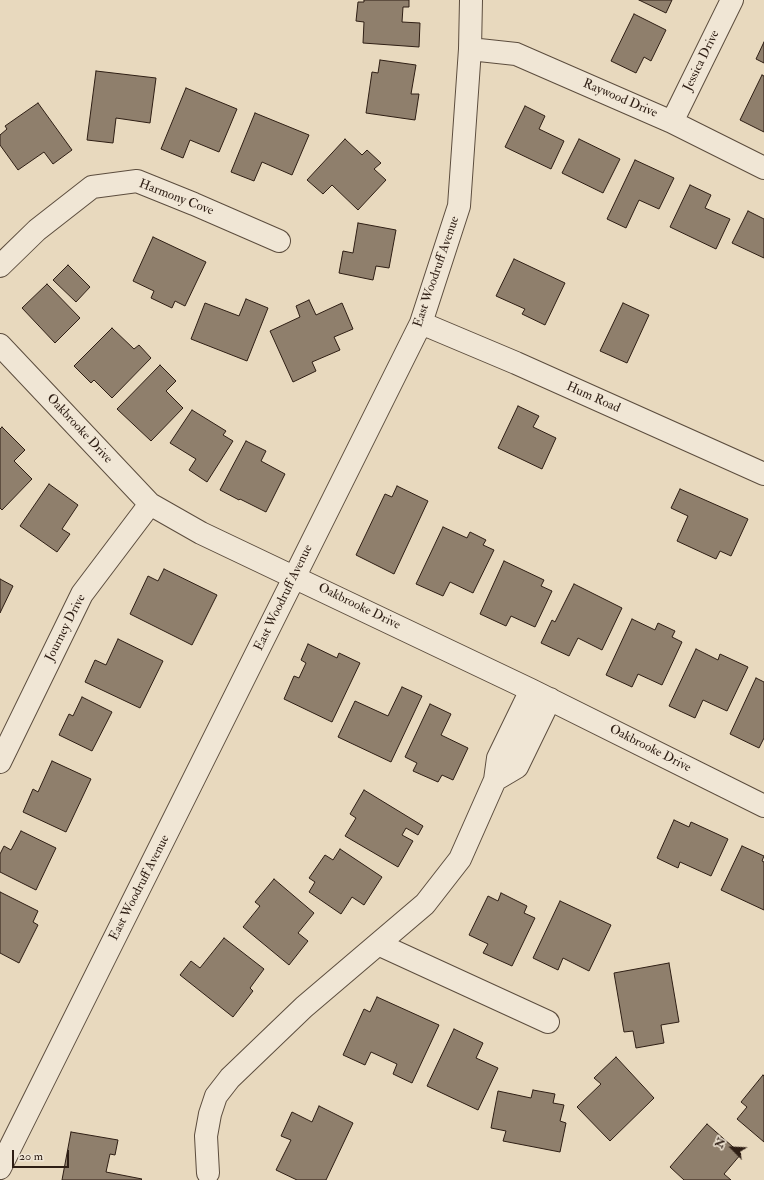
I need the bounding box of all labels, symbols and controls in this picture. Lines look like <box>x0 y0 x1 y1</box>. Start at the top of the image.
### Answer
street label: Jessica Drive <box>681 28 723 94</box>
street label: Raywood Drive <box>580 76 660 122</box>
street label: Harmony Cove <box>136 177 216 219</box>
street label: East Woodruff Avenue <box>411 214 463 330</box>
street label: Hum Road <box>564 379 622 417</box>
street label: Oakbrooke Drive <box>43 391 115 467</box>
street label: East Woodruff Avenue <box>251 542 317 654</box>
street label: Oakbrooke Drive <box>315 580 403 634</box>
street label: Journey Drive <box>42 592 90 664</box>
street label: Oakbrooke Drive <box>607 722 693 776</box>
street label: East Woodruff Avenue <box>107 833 173 943</box>
north arrow <box>712 1128 752 1168</box>
text: N <box>713 1136 729 1150</box>
scale bar <box>14 1142 71 1168</box>
text: 20 m <box>19 1149 43 1164</box>

